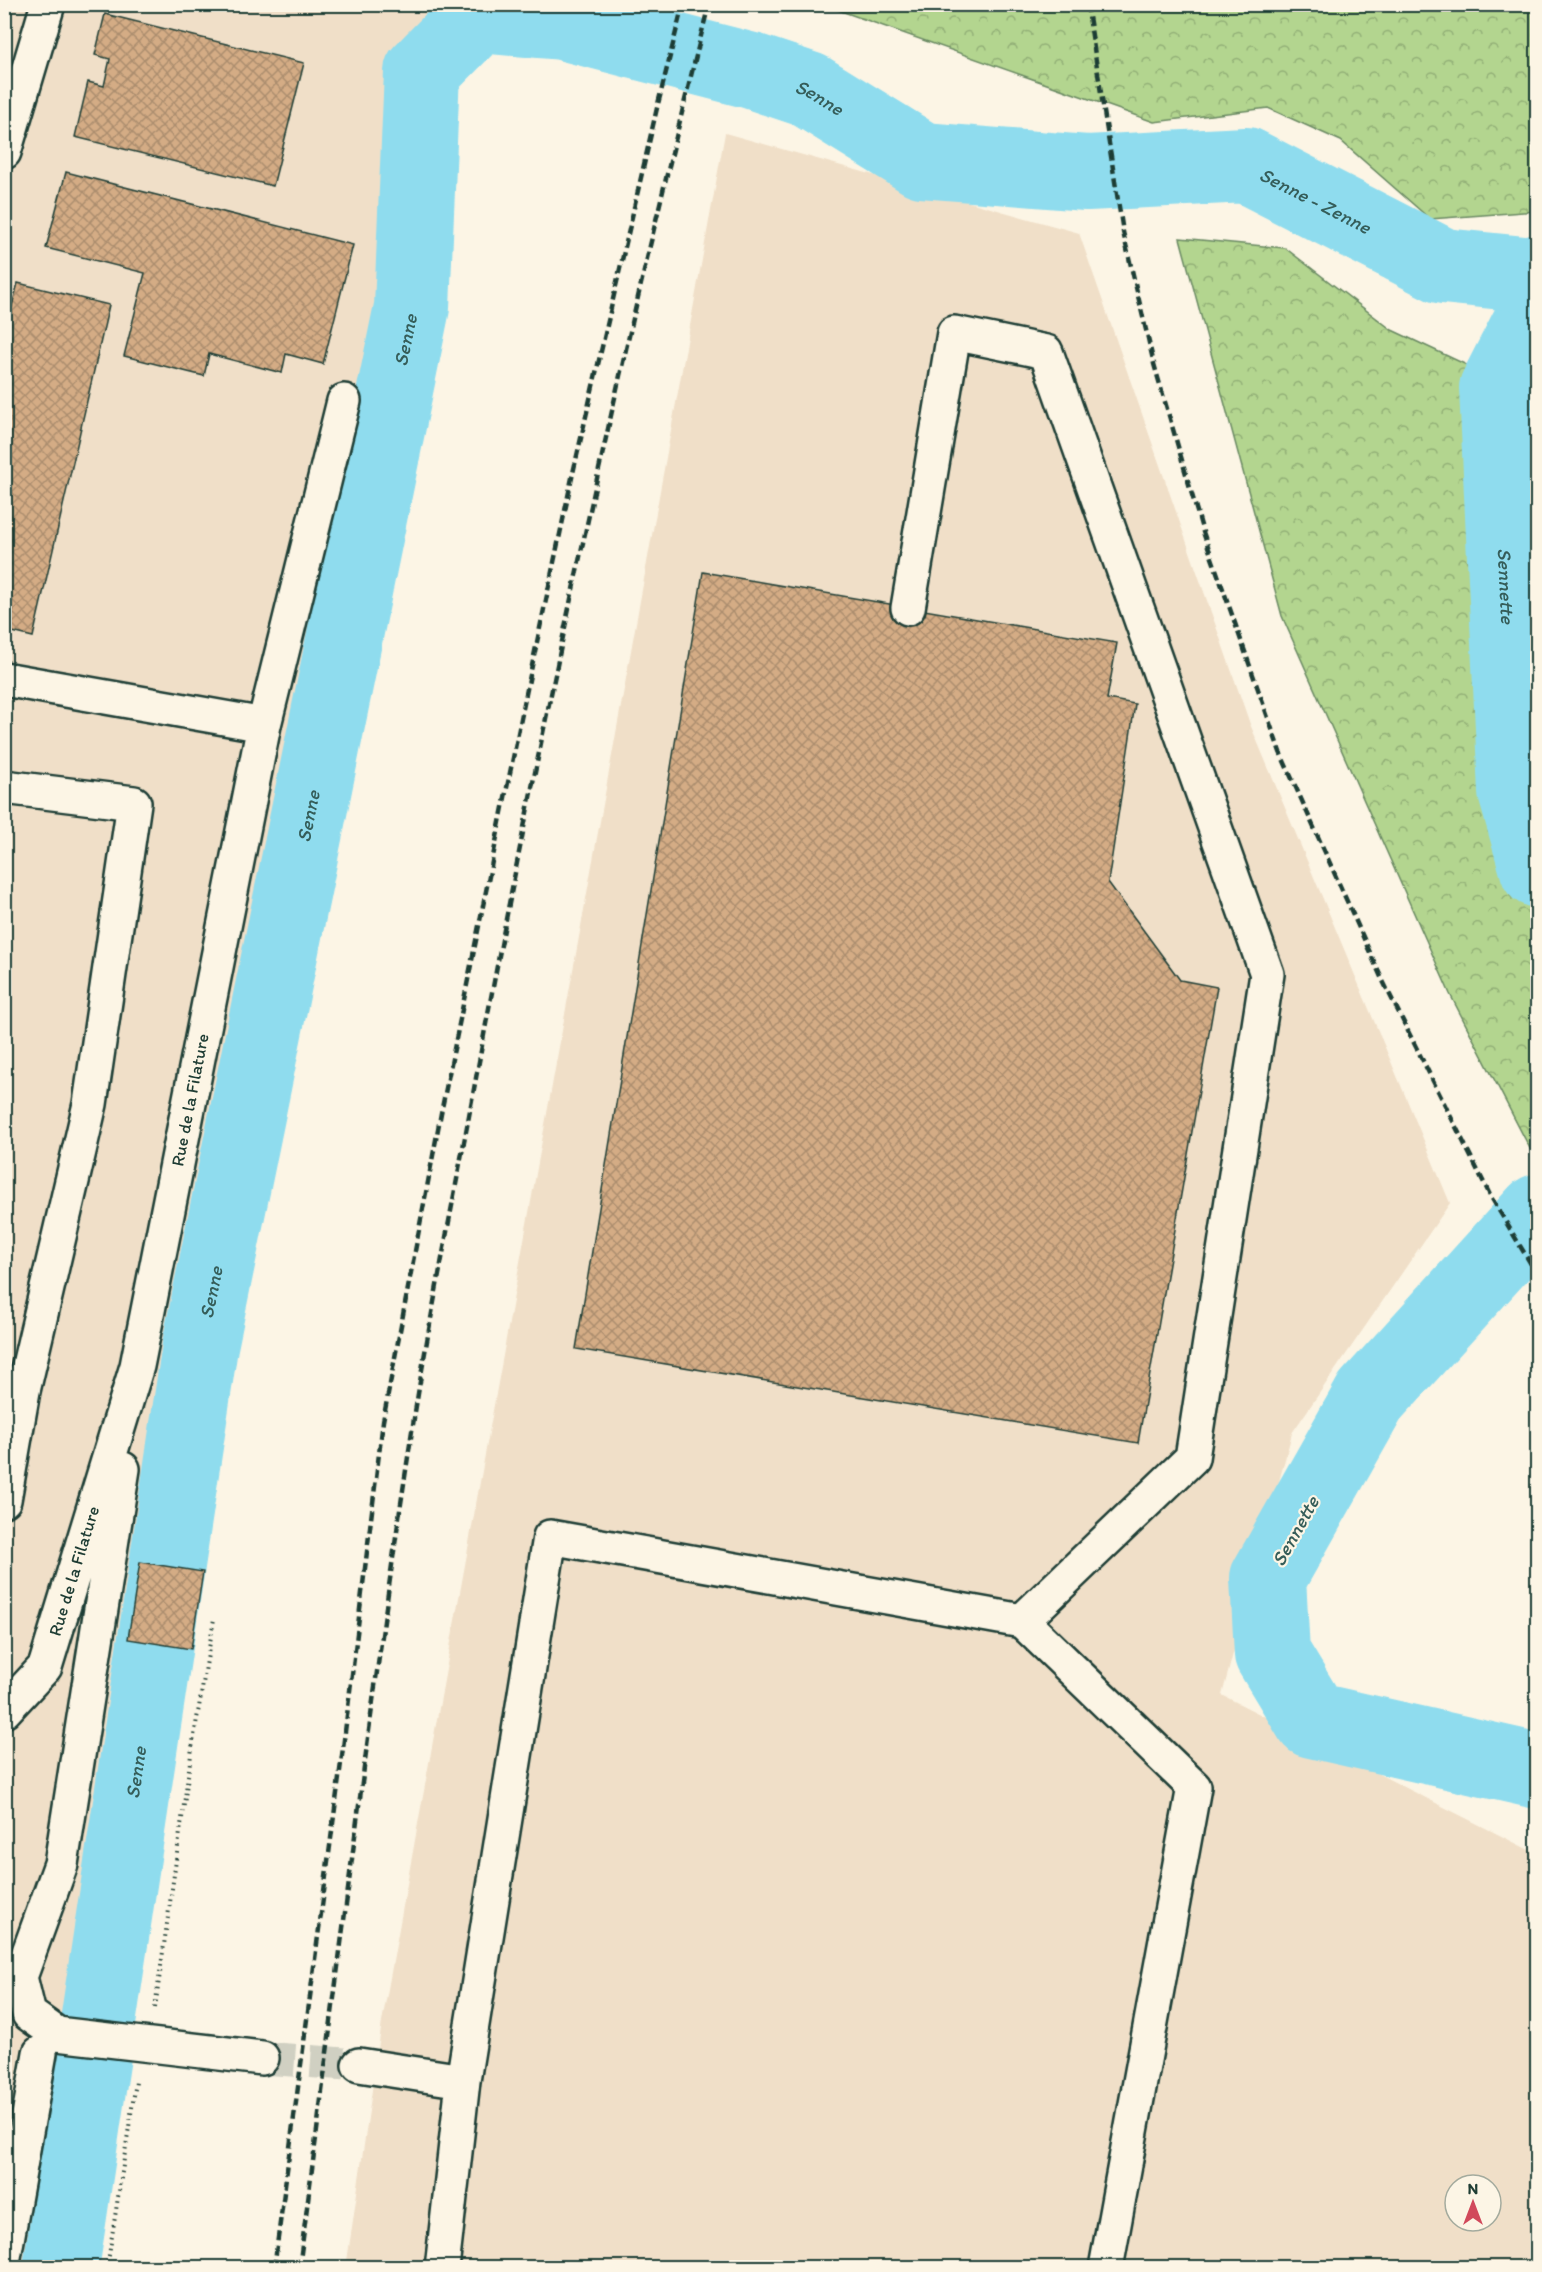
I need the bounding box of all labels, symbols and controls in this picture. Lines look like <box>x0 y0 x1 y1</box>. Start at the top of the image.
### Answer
water label: Senne <box>792 74 849 121</box>
water label: Senne - Zenne <box>1256 162 1376 240</box>
water label: Senne <box>388 311 423 368</box>
water label: Sennette <box>1493 547 1520 626</box>
water label: Senne <box>291 787 325 844</box>
street label: Rue de la Filature <box>166 1032 214 1168</box>
water label: Senne <box>194 1263 228 1321</box>
water label: Sennette <box>1266 1491 1325 1570</box>
street label: Rue de la Filature <box>44 1503 104 1639</box>
water label: Senne <box>120 1743 152 1800</box>
north arrow <box>1443 2173 1503 2233</box>
text: N <box>1468 2179 1478 2198</box>

